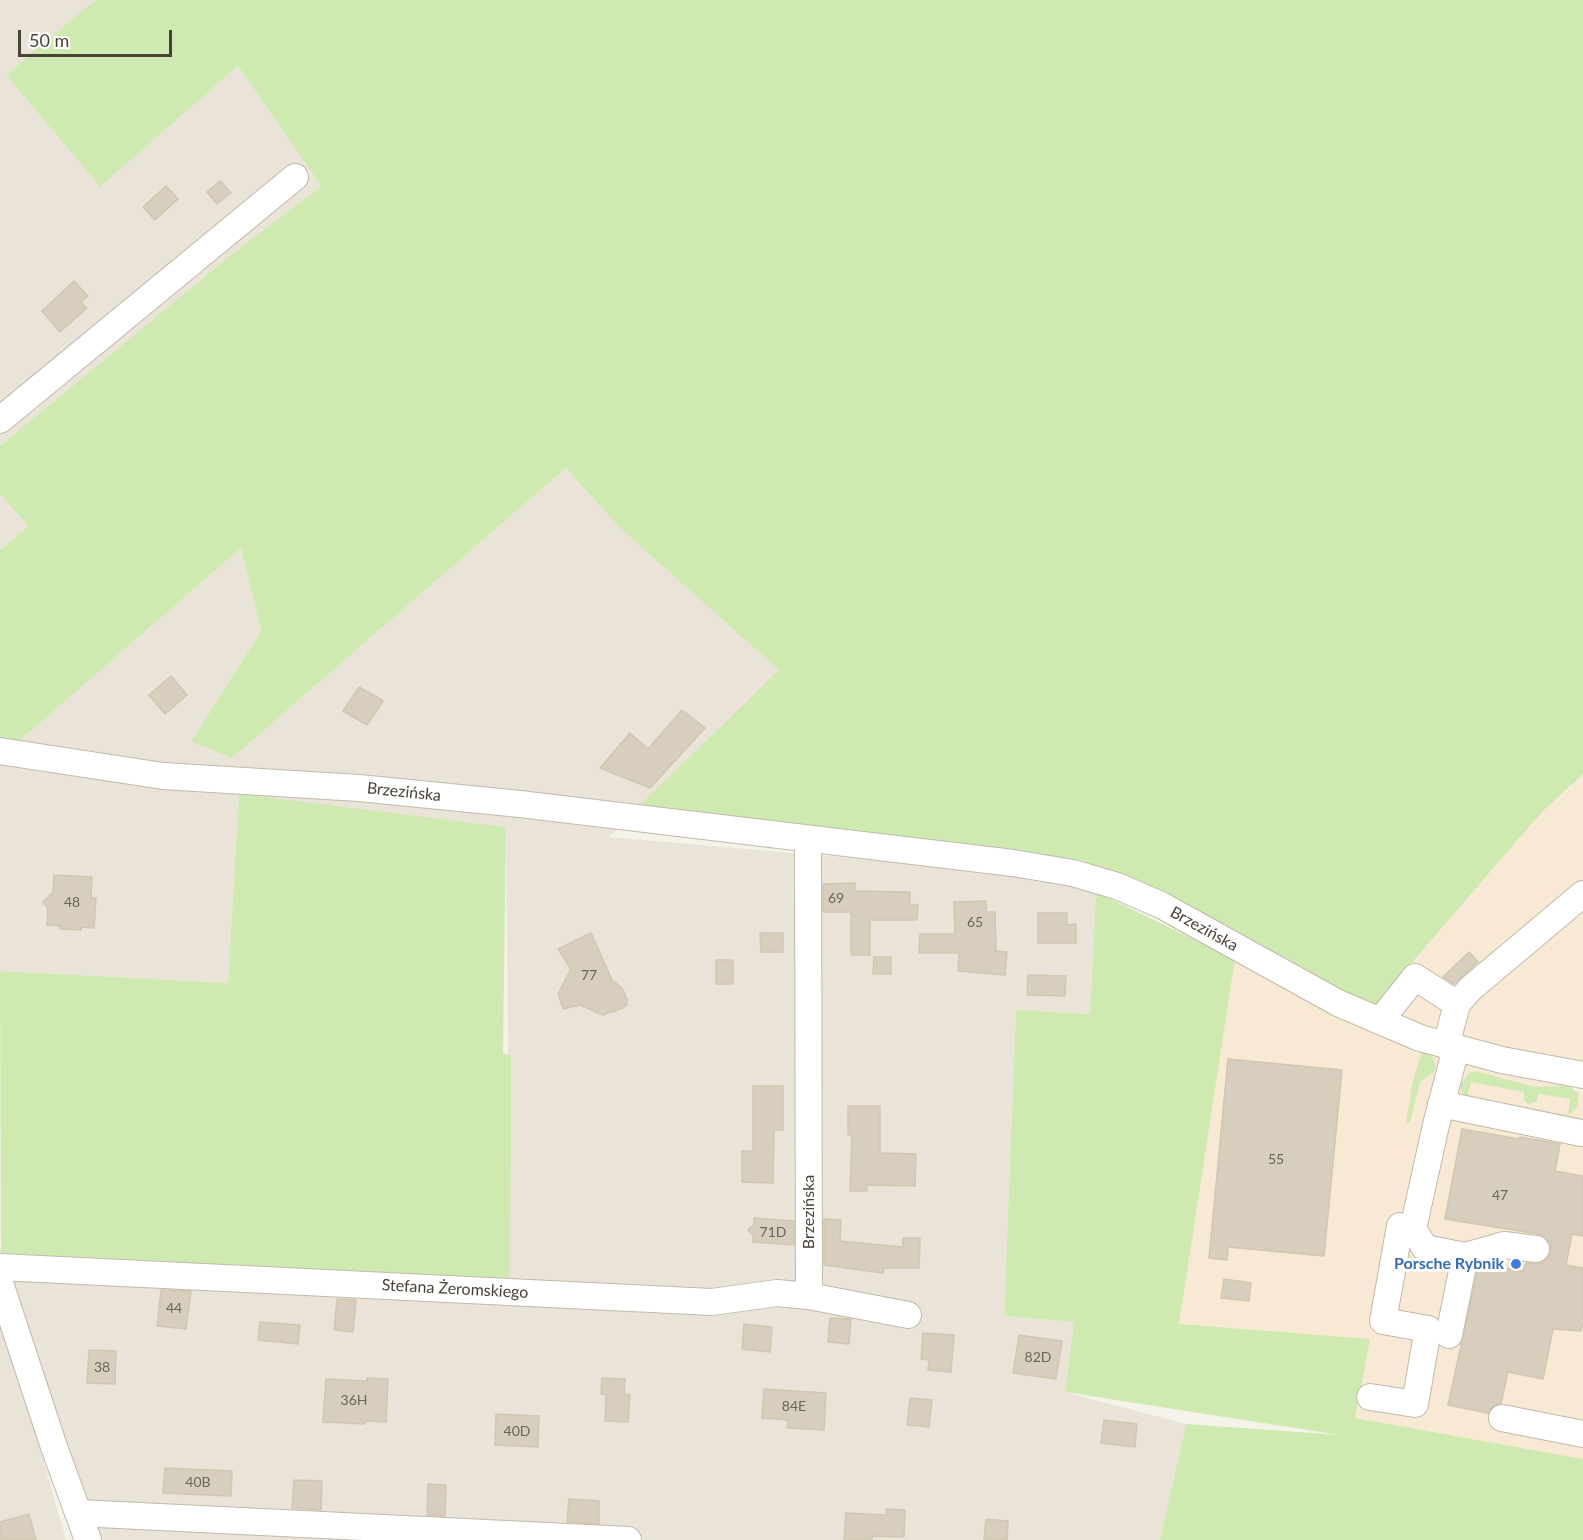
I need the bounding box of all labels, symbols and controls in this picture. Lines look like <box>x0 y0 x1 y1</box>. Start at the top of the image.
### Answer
scale bar <box>21 18 176 56</box>
text: 50 m <box>29 29 69 51</box>
street label: Brzezińska <box>366 779 442 805</box>
house number: 69 <box>828 890 844 906</box>
house number: 48 <box>64 894 80 910</box>
street label: Brzezińska <box>1167 903 1241 955</box>
house number: 65 <box>967 914 983 930</box>
house number: 77 <box>581 967 597 983</box>
house number: 55 <box>1268 1151 1284 1167</box>
street label: Brzezińska <box>799 1175 819 1249</box>
house number: 47 <box>1492 1187 1508 1203</box>
house number: 71D <box>760 1224 786 1240</box>
place label: Porsche Rybnik <box>1394 1254 1504 1274</box>
marker: Porsche Rybnik <box>1509 1257 1523 1271</box>
street label: Stefana Żeromskiego <box>381 1276 529 1302</box>
house number: 44 <box>166 1300 182 1316</box>
house number: 82D <box>1025 1349 1051 1365</box>
house number: 38 <box>94 1359 110 1375</box>
house number: 36H <box>341 1392 367 1408</box>
house number: 84E <box>782 1398 806 1414</box>
house number: 40D <box>504 1423 530 1439</box>
house number: 40B <box>185 1474 211 1490</box>

